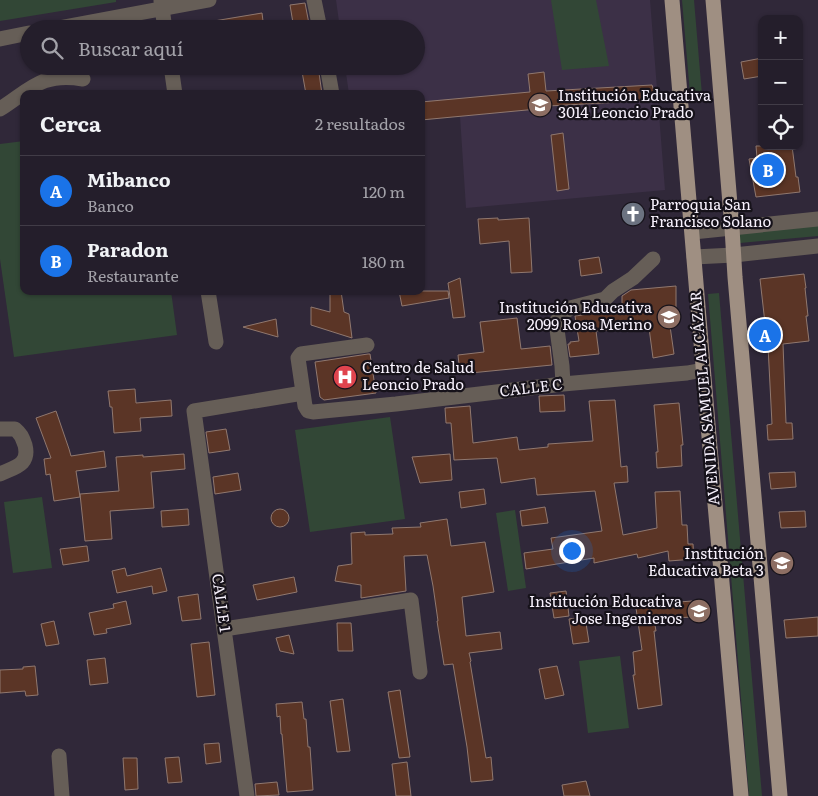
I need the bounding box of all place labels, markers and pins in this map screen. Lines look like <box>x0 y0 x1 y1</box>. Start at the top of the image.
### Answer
place label: Institución Educativa 3014 Leoncio Prado <box>558 83 712 123</box>
school or university icon: Institución Educativa 3014 Leoncio Prado <box>527 92 553 118</box>
pin: B <box>752 151 784 189</box>
place label: Parroquia San Francisco Solano <box>650 192 772 232</box>
church icon: Parroquia San Francisco Solano <box>620 201 646 227</box>
place label: Institución Educativa 2099 Rosa Merino <box>499 295 653 335</box>
school or university icon: Institución Educativa 2099 Rosa Merino <box>656 304 682 330</box>
pin: A <box>749 316 781 354</box>
place label: Centro de Salud Leoncio Prado <box>362 355 474 395</box>
hospital icon: Centro de Salud Leoncio Prado <box>332 364 358 390</box>
place label: Institución Educativa Beta 3 <box>648 541 764 581</box>
school or university icon: Institución Educativa Beta 3 <box>769 550 795 576</box>
place label: Institución Educativa Jose Ingenieros <box>529 589 683 629</box>
school or university icon: Institución Educativa Jose Ingenieros <box>686 598 712 624</box>

